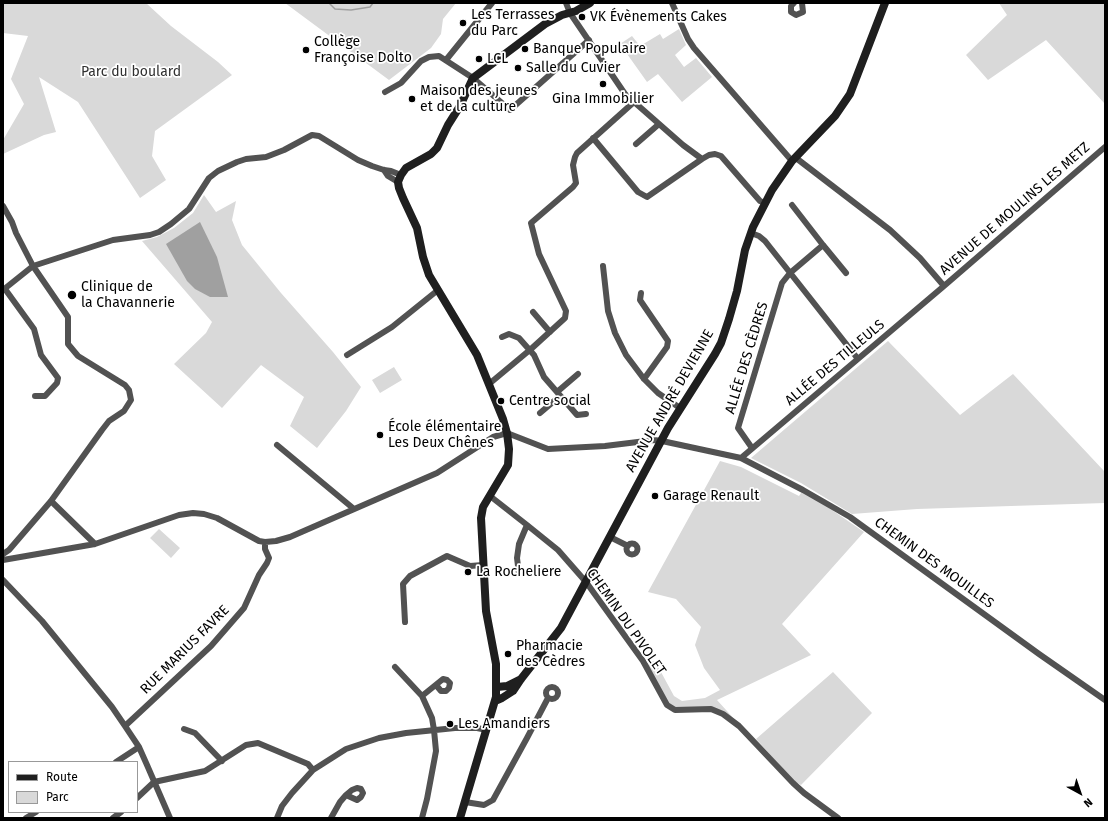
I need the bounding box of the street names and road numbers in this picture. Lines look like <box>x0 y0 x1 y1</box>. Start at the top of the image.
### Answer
street label: AVENUE DE MOULINS LES METZ <box>937 139 1093 279</box>
street label: ALLÉE DES CÈDRES <box>722 300 772 416</box>
street label: ALLÉE DES TILLEULS <box>782 316 888 410</box>
street label: AVENUE ANDRÉ DEVIENNE <box>622 327 718 475</box>
street label: CHEMIN DES MOUILLES <box>871 514 997 612</box>
street label: CHEMIN DU PIVOLET <box>583 565 669 679</box>
street label: RUE MARIUS FAVRE <box>137 602 233 698</box>

